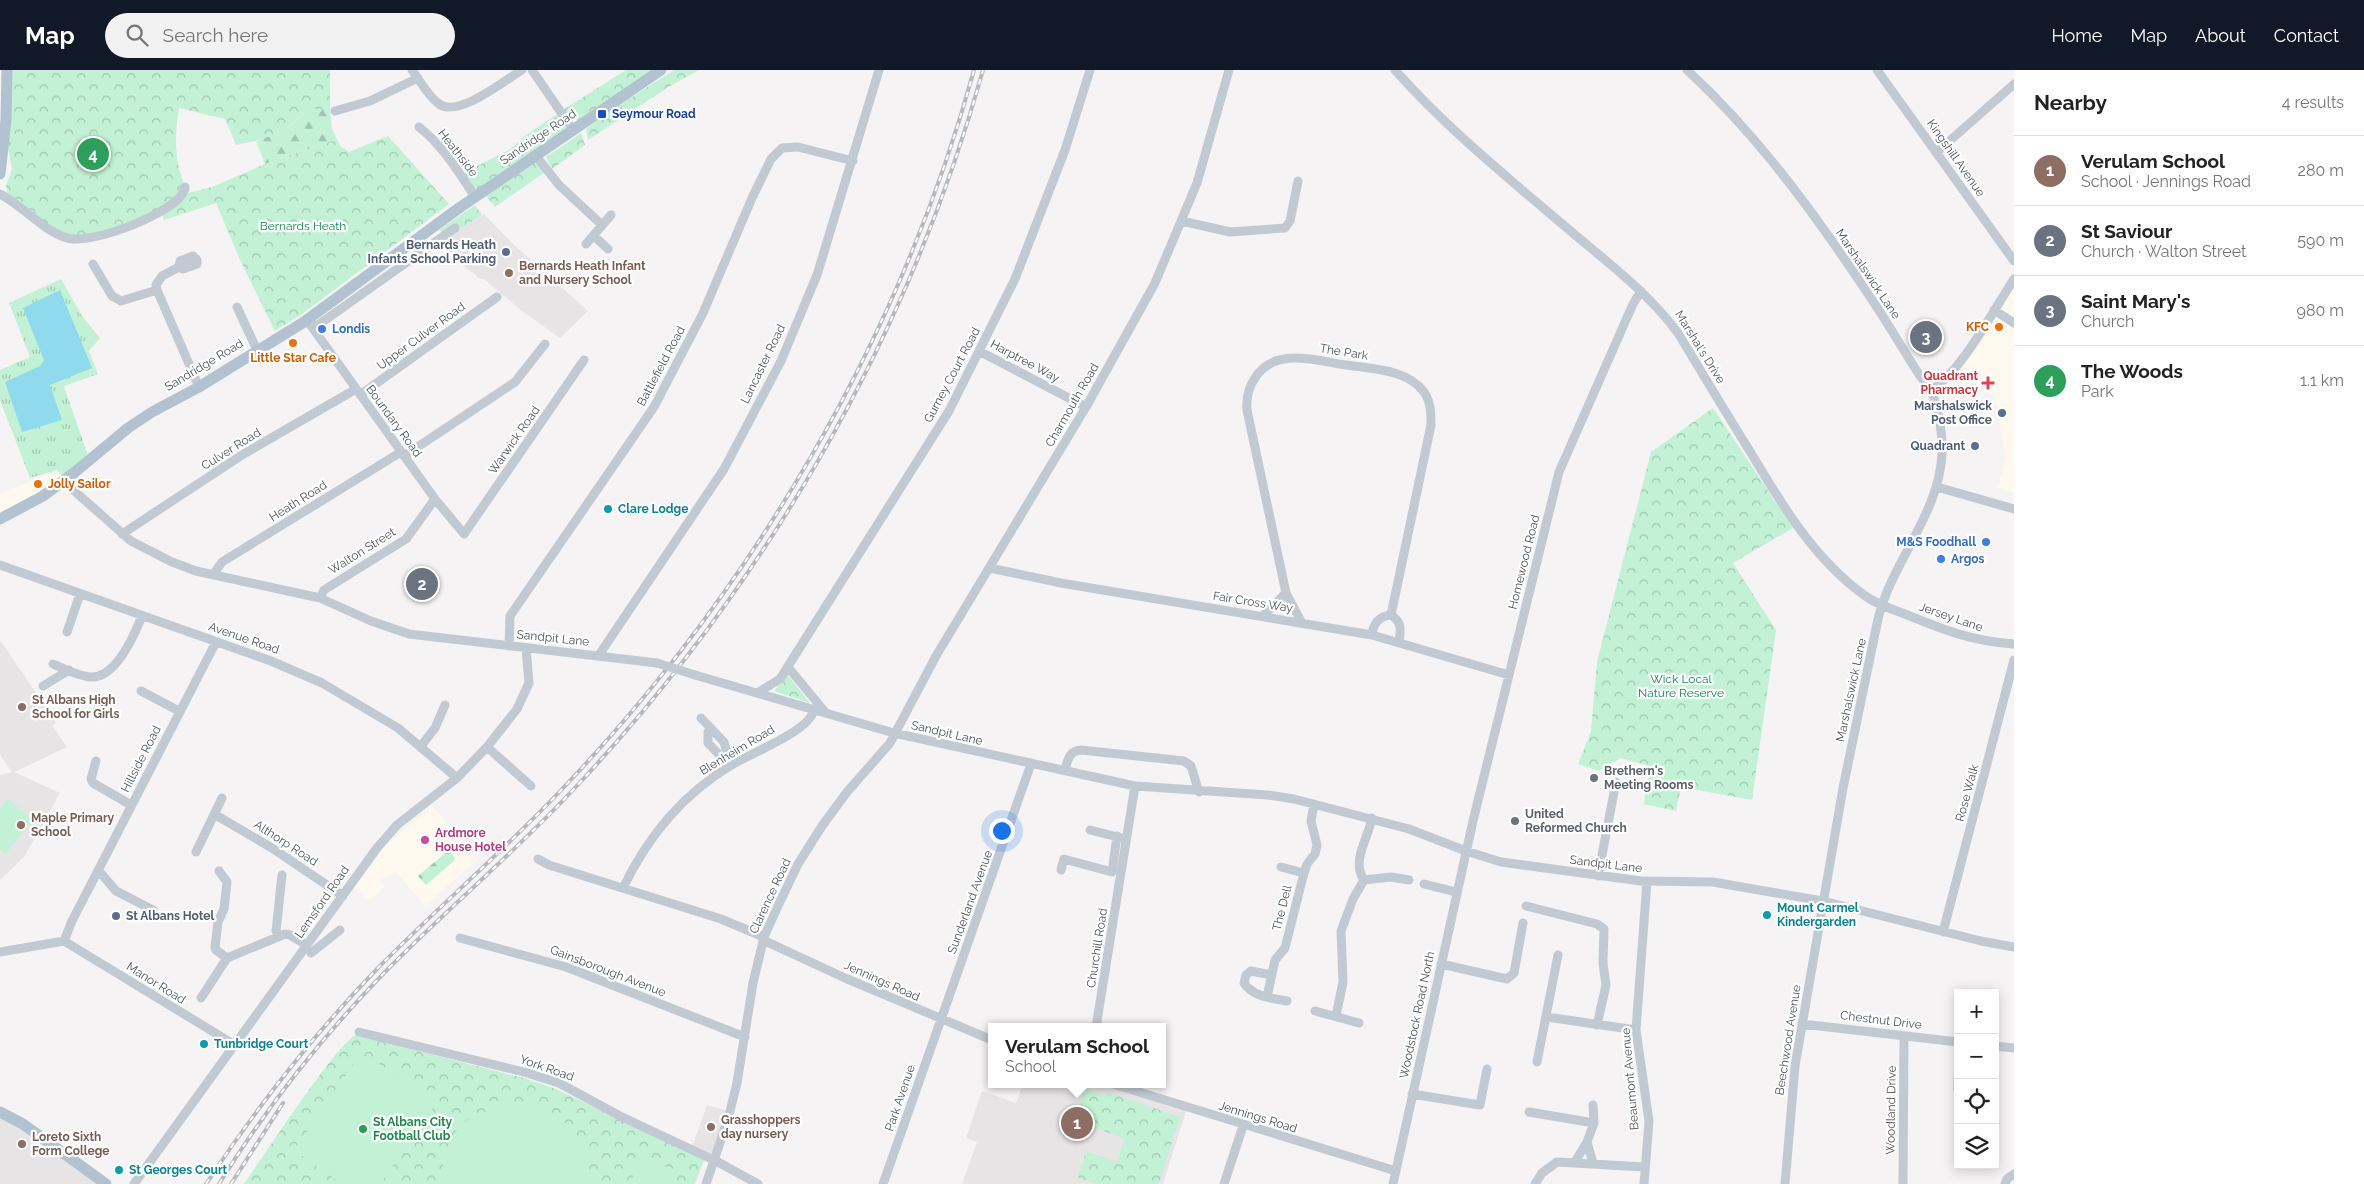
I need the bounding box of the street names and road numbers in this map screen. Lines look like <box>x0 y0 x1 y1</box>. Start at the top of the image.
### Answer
street label: Sandridge Road <box>497 106 579 168</box>
street label: Kingshill Avenue <box>1924 117 1988 199</box>
street label: Heathside <box>435 127 481 179</box>
street label: Marshalswick Lane <box>1833 226 1903 322</box>
street label: Upper Culver Road <box>374 299 468 373</box>
street label: Marshal's Drive <box>1672 308 1728 386</box>
street label: Lancaster Road <box>738 322 788 406</box>
street label: Battlefield Road <box>634 324 688 408</box>
street label: Gurney Court Road <box>921 325 983 425</box>
street label: Sandridge Road <box>162 336 246 394</box>
street label: Harptree Way <box>988 337 1062 385</box>
street label: The Park <box>1319 341 1370 363</box>
street label: Charmouth Road <box>1042 361 1102 449</box>
street label: Boundary Road <box>363 382 425 460</box>
street label: Warwick Road <box>485 403 543 477</box>
street label: Culver Road <box>199 425 263 473</box>
street label: Heath Road <box>267 478 329 524</box>
street label: Homewood Road <box>1505 513 1543 611</box>
street label: Walton Street <box>326 525 398 577</box>
street label: Fair Cross Way <box>1212 589 1294 615</box>
street label: Jersey Lane <box>1917 600 1985 634</box>
street label: Avenue Road <box>207 619 281 657</box>
street label: Sandpit Lane <box>516 627 590 649</box>
street label: Marshalswick Lane <box>1833 637 1869 743</box>
street label: Sandpit Lane <box>910 718 984 748</box>
street label: Blenheim Road <box>697 722 777 778</box>
street label: Hillside Road <box>118 723 164 795</box>
street label: Rose Walk <box>1953 762 1981 823</box>
street label: Althorp Road <box>252 817 320 869</box>
street label: Sunderland Avenue <box>945 848 995 956</box>
street label: Sandpit Lane <box>1569 853 1643 875</box>
street label: Clarence Road <box>746 856 794 936</box>
street label: Lemsford Road <box>292 863 352 941</box>
street label: The Dell <box>1270 883 1295 932</box>
street label: Churchill Road <box>1084 907 1110 989</box>
street label: Gainsborough Avenue <box>548 942 668 1000</box>
street label: Woodstock Road North <box>1397 950 1437 1080</box>
street label: Jennings Road <box>842 958 922 1004</box>
street label: Manor Road <box>124 959 188 1007</box>
street label: Beechwood Avenue <box>1772 984 1804 1096</box>
street label: Chestnut Drive <box>1839 1008 1923 1032</box>
street label: Beaumont Avenue <box>1619 1027 1641 1131</box>
street label: York Road <box>518 1052 576 1084</box>
street label: Park Avenue <box>882 1063 918 1133</box>
street label: Woodland Drive <box>1883 1065 1899 1155</box>
street label: Jennings Road <box>1217 1098 1299 1136</box>

